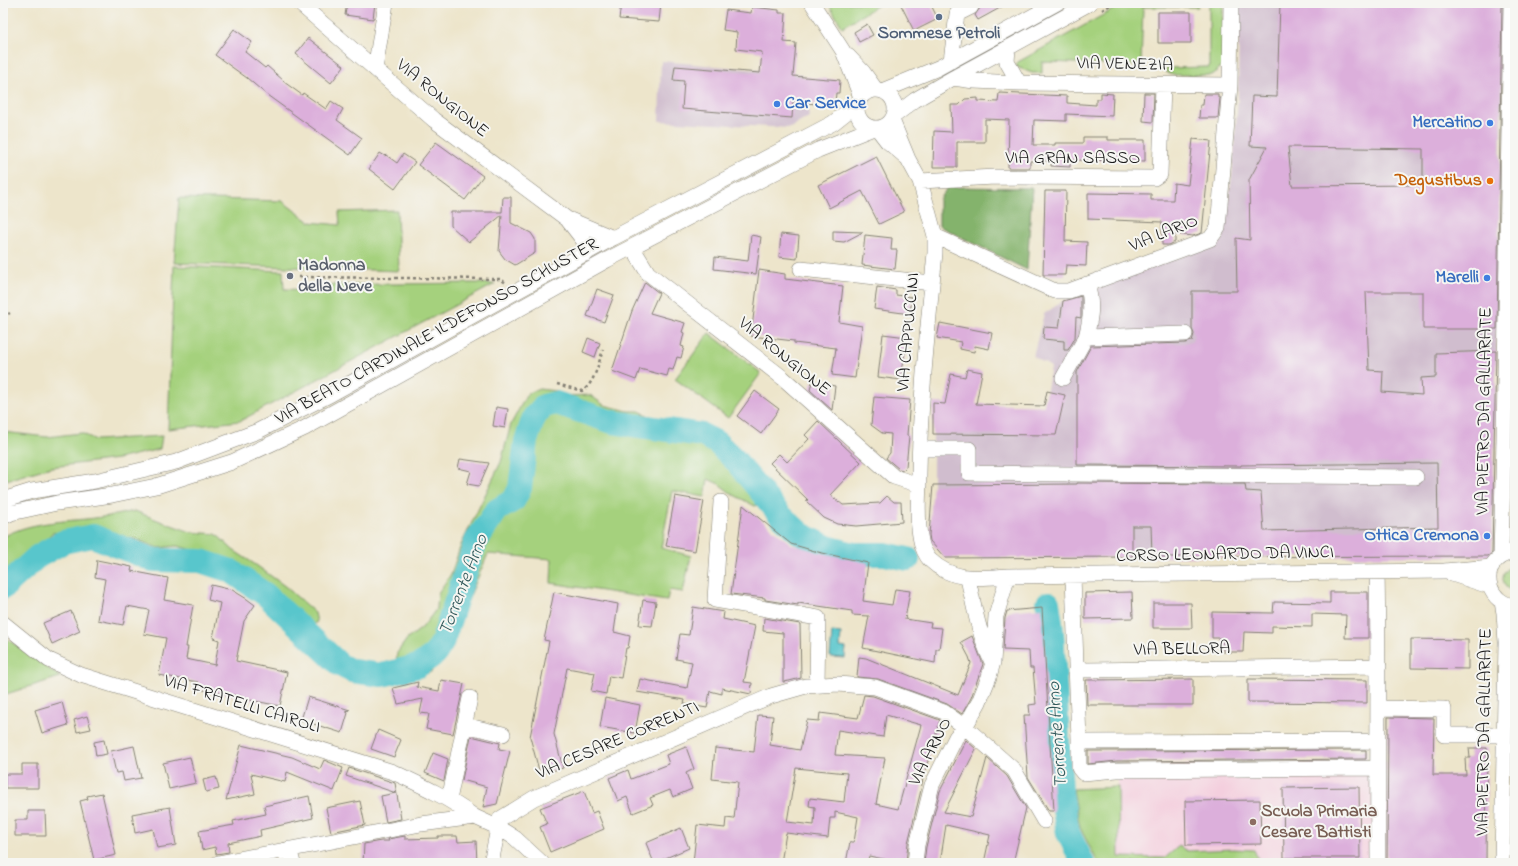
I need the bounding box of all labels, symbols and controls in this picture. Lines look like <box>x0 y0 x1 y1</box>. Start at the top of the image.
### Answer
marker: Sommese Petroli <box>934 12 944 22</box>
place label: Sommese Petroli <box>878 21 1000 47</box>
street label: VIA VENEZIA <box>1076 51 1173 79</box>
street label: VIA RONGIONE <box>389 53 494 145</box>
place label: Car Service <box>785 91 867 117</box>
marker: Car Service <box>772 99 782 109</box>
place label: Mercatino <box>1412 110 1482 136</box>
marker: Mercatino <box>1485 118 1495 128</box>
street label: VIA GRAN SASSO <box>1005 146 1140 172</box>
place label: Degustibus <box>1394 168 1482 195</box>
marker: Degustibus <box>1485 176 1495 186</box>
street label: VIA LARIO <box>1125 208 1202 260</box>
street label: VIA BEATO CARDINALE ILDEFONSO SCHUSTER <box>270 232 603 433</box>
place label: Madonna della Neve <box>298 253 373 300</box>
place label: Marelli <box>1435 265 1479 291</box>
marker: Madonna della Neve <box>285 271 295 281</box>
street label: VIA CAPPUCCINI <box>891 272 927 393</box>
marker: Marelli <box>1482 273 1492 283</box>
street label: VIA PIETRO DA GALLARATE <box>1470 307 1500 516</box>
street label: VIA RONGIONE <box>731 311 836 403</box>
place label: Ottica Cremona <box>1364 523 1479 549</box>
water label: Torrente Arno <box>432 530 496 639</box>
marker: Ottica Cremona <box>1482 531 1492 541</box>
street label: CORSO LEONARDO DA VINCI <box>1116 540 1334 570</box>
street label: VIA PIETRO DA GALLARATE <box>1470 628 1500 837</box>
street label: VIA BELLORA <box>1133 636 1230 664</box>
street label: VIA FRATELLI CAIROLI <box>160 669 323 741</box>
water label: Torrente Arno <box>1041 680 1075 789</box>
street label: VIA CESARE CORRENTI <box>532 695 703 787</box>
street label: VIA ARNO <box>902 713 959 791</box>
place label: Scuola Primaria Cesare Battisti <box>1261 799 1378 846</box>
marker: Scuola Primaria Cesare Battisti <box>1248 817 1258 827</box>

